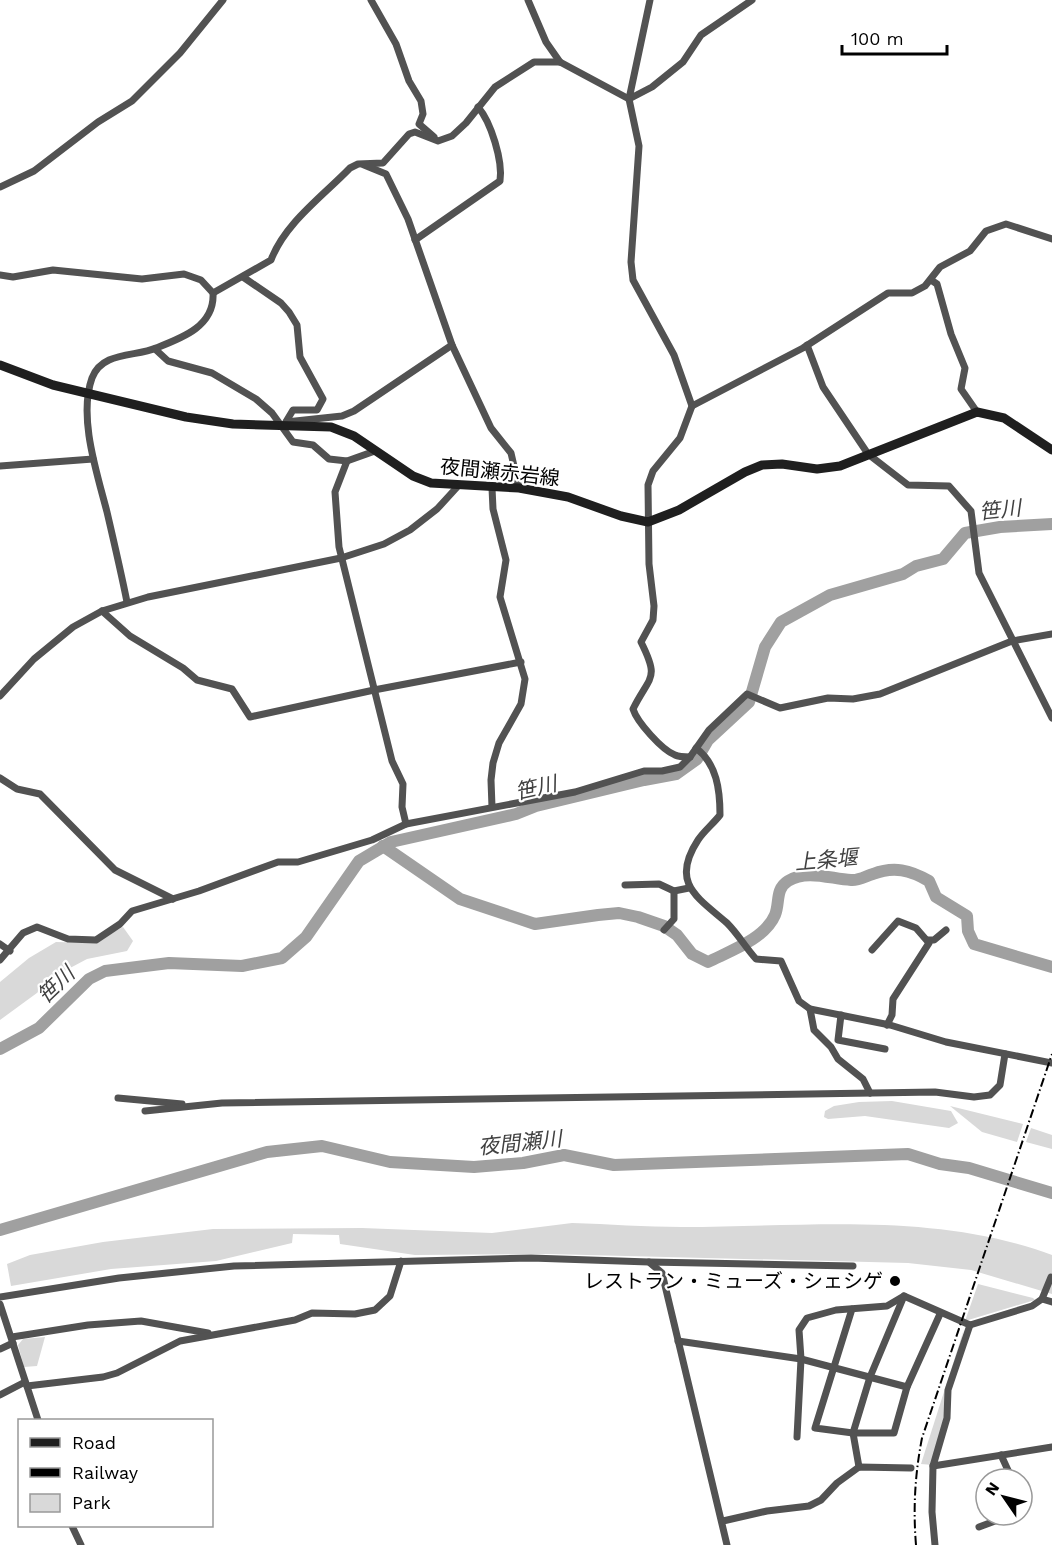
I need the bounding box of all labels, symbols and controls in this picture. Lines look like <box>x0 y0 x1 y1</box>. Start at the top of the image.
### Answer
scale bar <box>842 18 947 56</box>
text: 100 m <box>851 28 904 49</box>
street label: 夜間瀬赤岩線 <box>439 454 561 490</box>
water label: 笹川 <box>978 495 1024 524</box>
water label: 笹川 <box>513 770 561 804</box>
water label: 上条堰 <box>793 844 862 875</box>
water label: 笹川 <box>32 960 81 1008</box>
water label: 夜間瀬川 <box>477 1125 565 1159</box>
place label: レストラン・ミューズ・シェシゲ <box>584 1269 883 1293</box>
marker: レストラン・ミューズ・シェシゲ <box>888 1274 902 1288</box>
legend <box>18 1419 213 1527</box>
text: Road <box>72 1432 116 1453</box>
text: Railway <box>72 1462 139 1483</box>
north arrow <box>974 1467 1034 1527</box>
text: N <box>981 1478 1003 1499</box>
text: Park <box>72 1492 111 1513</box>

